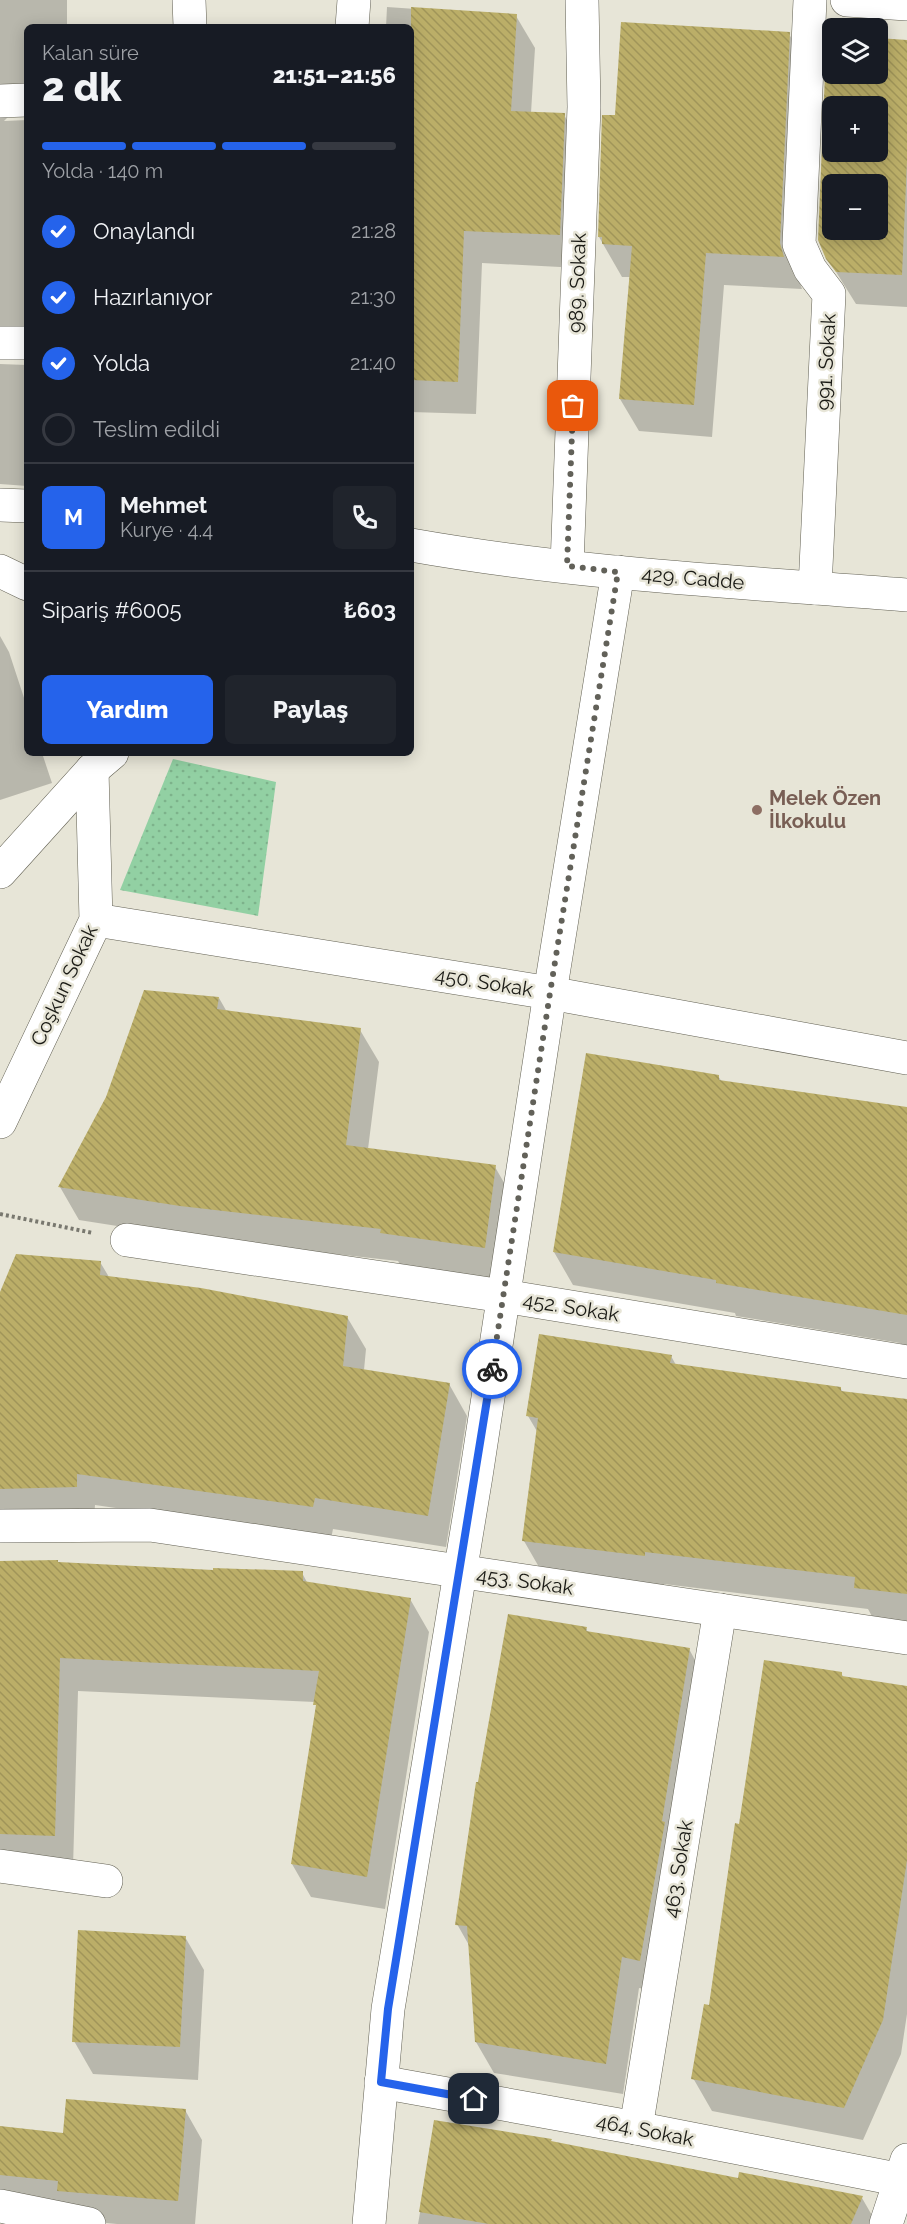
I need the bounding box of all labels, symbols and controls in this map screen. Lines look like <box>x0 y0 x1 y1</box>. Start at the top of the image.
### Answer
map controls <box>822 18 888 240</box>
button: layers <box>822 18 888 84</box>
text: Kalan süre <box>42 41 139 65</box>
text: 21:51–21:56 <box>273 62 396 88</box>
text: 2 dk <box>42 64 121 110</box>
button: + <box>822 96 888 162</box>
text: Yolda · 140 m <box>42 159 163 183</box>
button: − <box>822 174 888 240</box>
icon: check <box>42 215 75 248</box>
text: Onaylandı <box>93 218 195 244</box>
text: 21:28 <box>351 219 396 243</box>
street label: 989. Sokak <box>563 232 591 334</box>
icon: check <box>42 281 75 314</box>
text: Hazırlanıyor <box>93 284 212 310</box>
text: 21:30 <box>350 285 396 309</box>
street label: 991. Sokak <box>811 313 841 411</box>
icon: check <box>42 347 75 380</box>
text: Yolda <box>93 350 150 376</box>
text: 21:40 <box>350 351 396 375</box>
pin <box>547 380 598 431</box>
icon: bag <box>556 389 589 422</box>
text: Teslim edildi <box>93 416 220 442</box>
button: phone <box>333 486 396 549</box>
text: Mehmet <box>120 492 207 518</box>
text: M <box>64 504 83 530</box>
text: Kurye · 4.4 <box>120 518 213 542</box>
street label: 429. Cadde <box>641 562 746 594</box>
text: Sipariş #6005 <box>42 597 182 623</box>
text: ₺603 <box>344 597 396 623</box>
button: Yardım <box>42 675 213 744</box>
button: Paylaş <box>225 675 396 744</box>
place label: Melek Özen İlkokulu <box>769 786 881 833</box>
marker: Melek Özen İlkokulu <box>750 803 764 817</box>
street label: Coşkun Sokak <box>26 920 103 1049</box>
street label: 450. Sokak <box>433 962 535 1002</box>
street label: 452. Sokak <box>521 1288 621 1327</box>
courier <box>462 1339 522 1399</box>
icon: bike <box>476 1353 509 1386</box>
street label: 453. Sokak <box>475 1562 575 1600</box>
street label: 463. Sokak <box>658 1818 698 1920</box>
pin <box>448 2073 499 2124</box>
icon: home <box>457 2082 490 2115</box>
street label: 464. Sokak <box>594 2109 696 2151</box>

